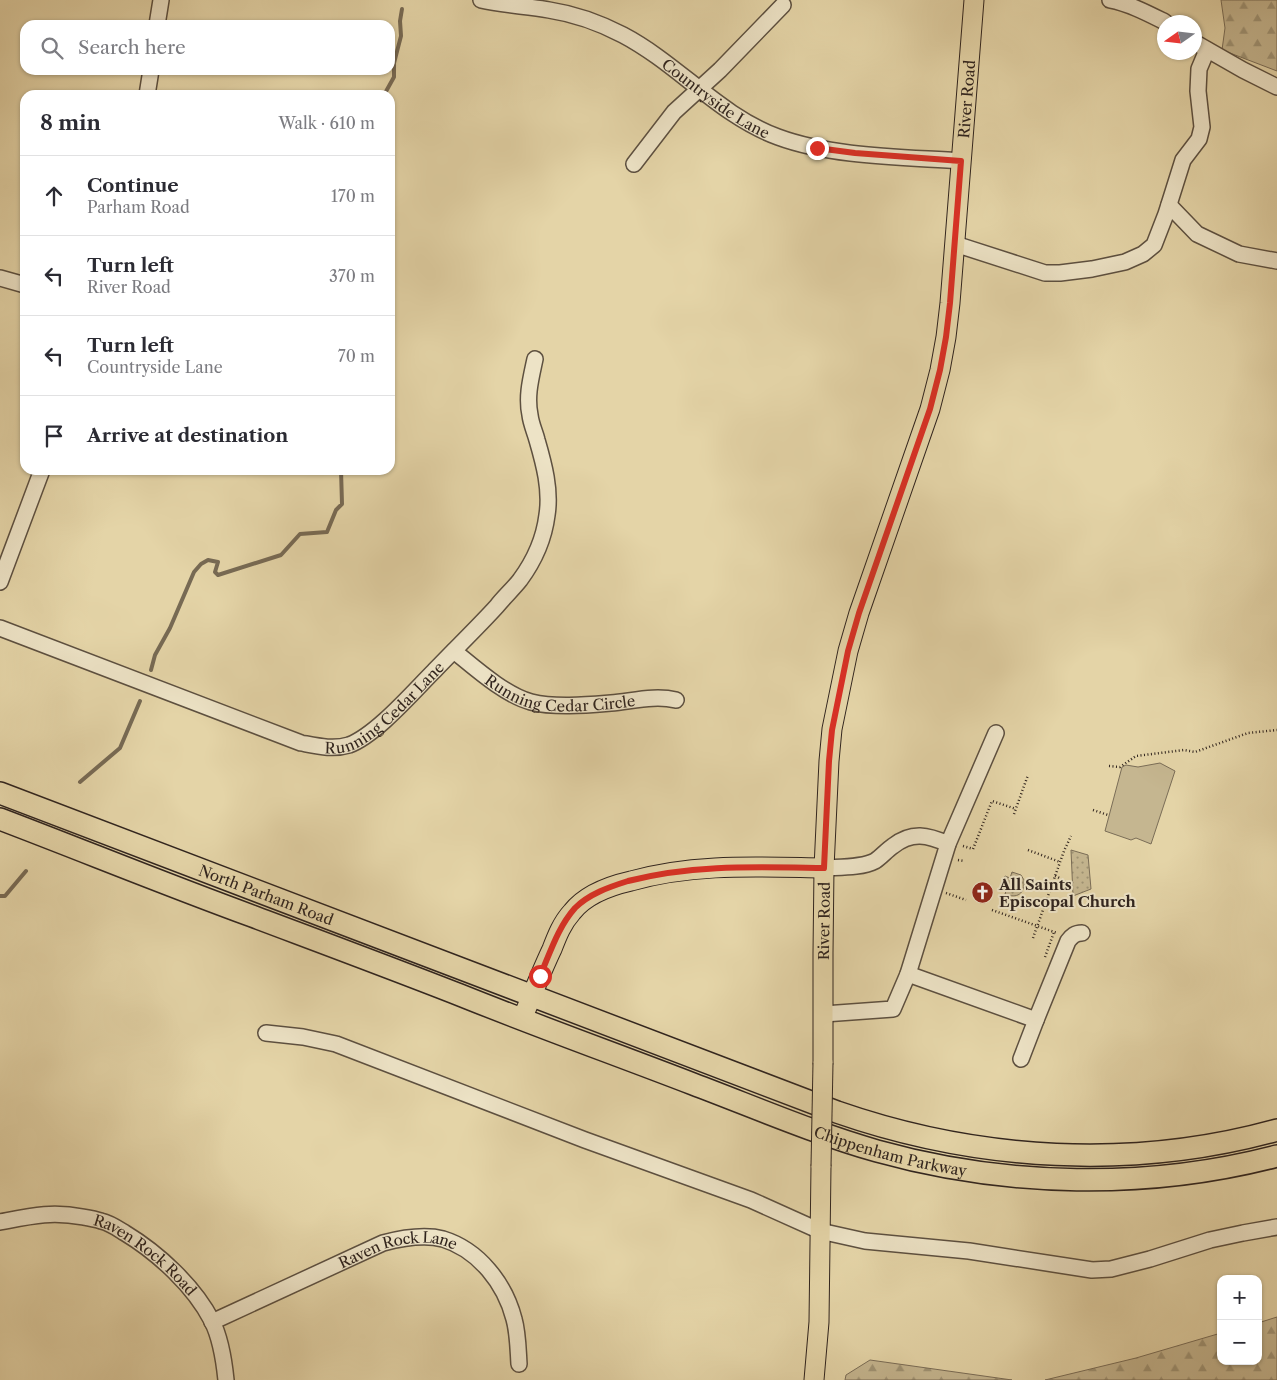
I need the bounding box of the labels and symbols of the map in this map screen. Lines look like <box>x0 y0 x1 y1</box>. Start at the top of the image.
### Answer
north arrow <box>1157 15 1202 60</box>
street label: Countryside Lane <box>658 54 773 142</box>
street label: River Road <box>954 59 979 139</box>
route end <box>806 137 829 160</box>
street label: Running Cedar Lane <box>324 657 447 757</box>
street label: Running Cedar Circle <box>482 670 636 715</box>
street label: North Parham Road <box>196 860 336 929</box>
place label: All Saints Episcopal Church <box>998 875 1136 911</box>
church icon: All Saints Episcopal Church <box>971 881 995 905</box>
street label: River Road <box>814 882 833 960</box>
route start <box>529 965 552 988</box>
street label: Chippenham Parkway <box>812 1122 969 1180</box>
street label: Raven Rock Road <box>92 1210 201 1299</box>
street label: Raven Rock Lane <box>335 1227 461 1272</box>

